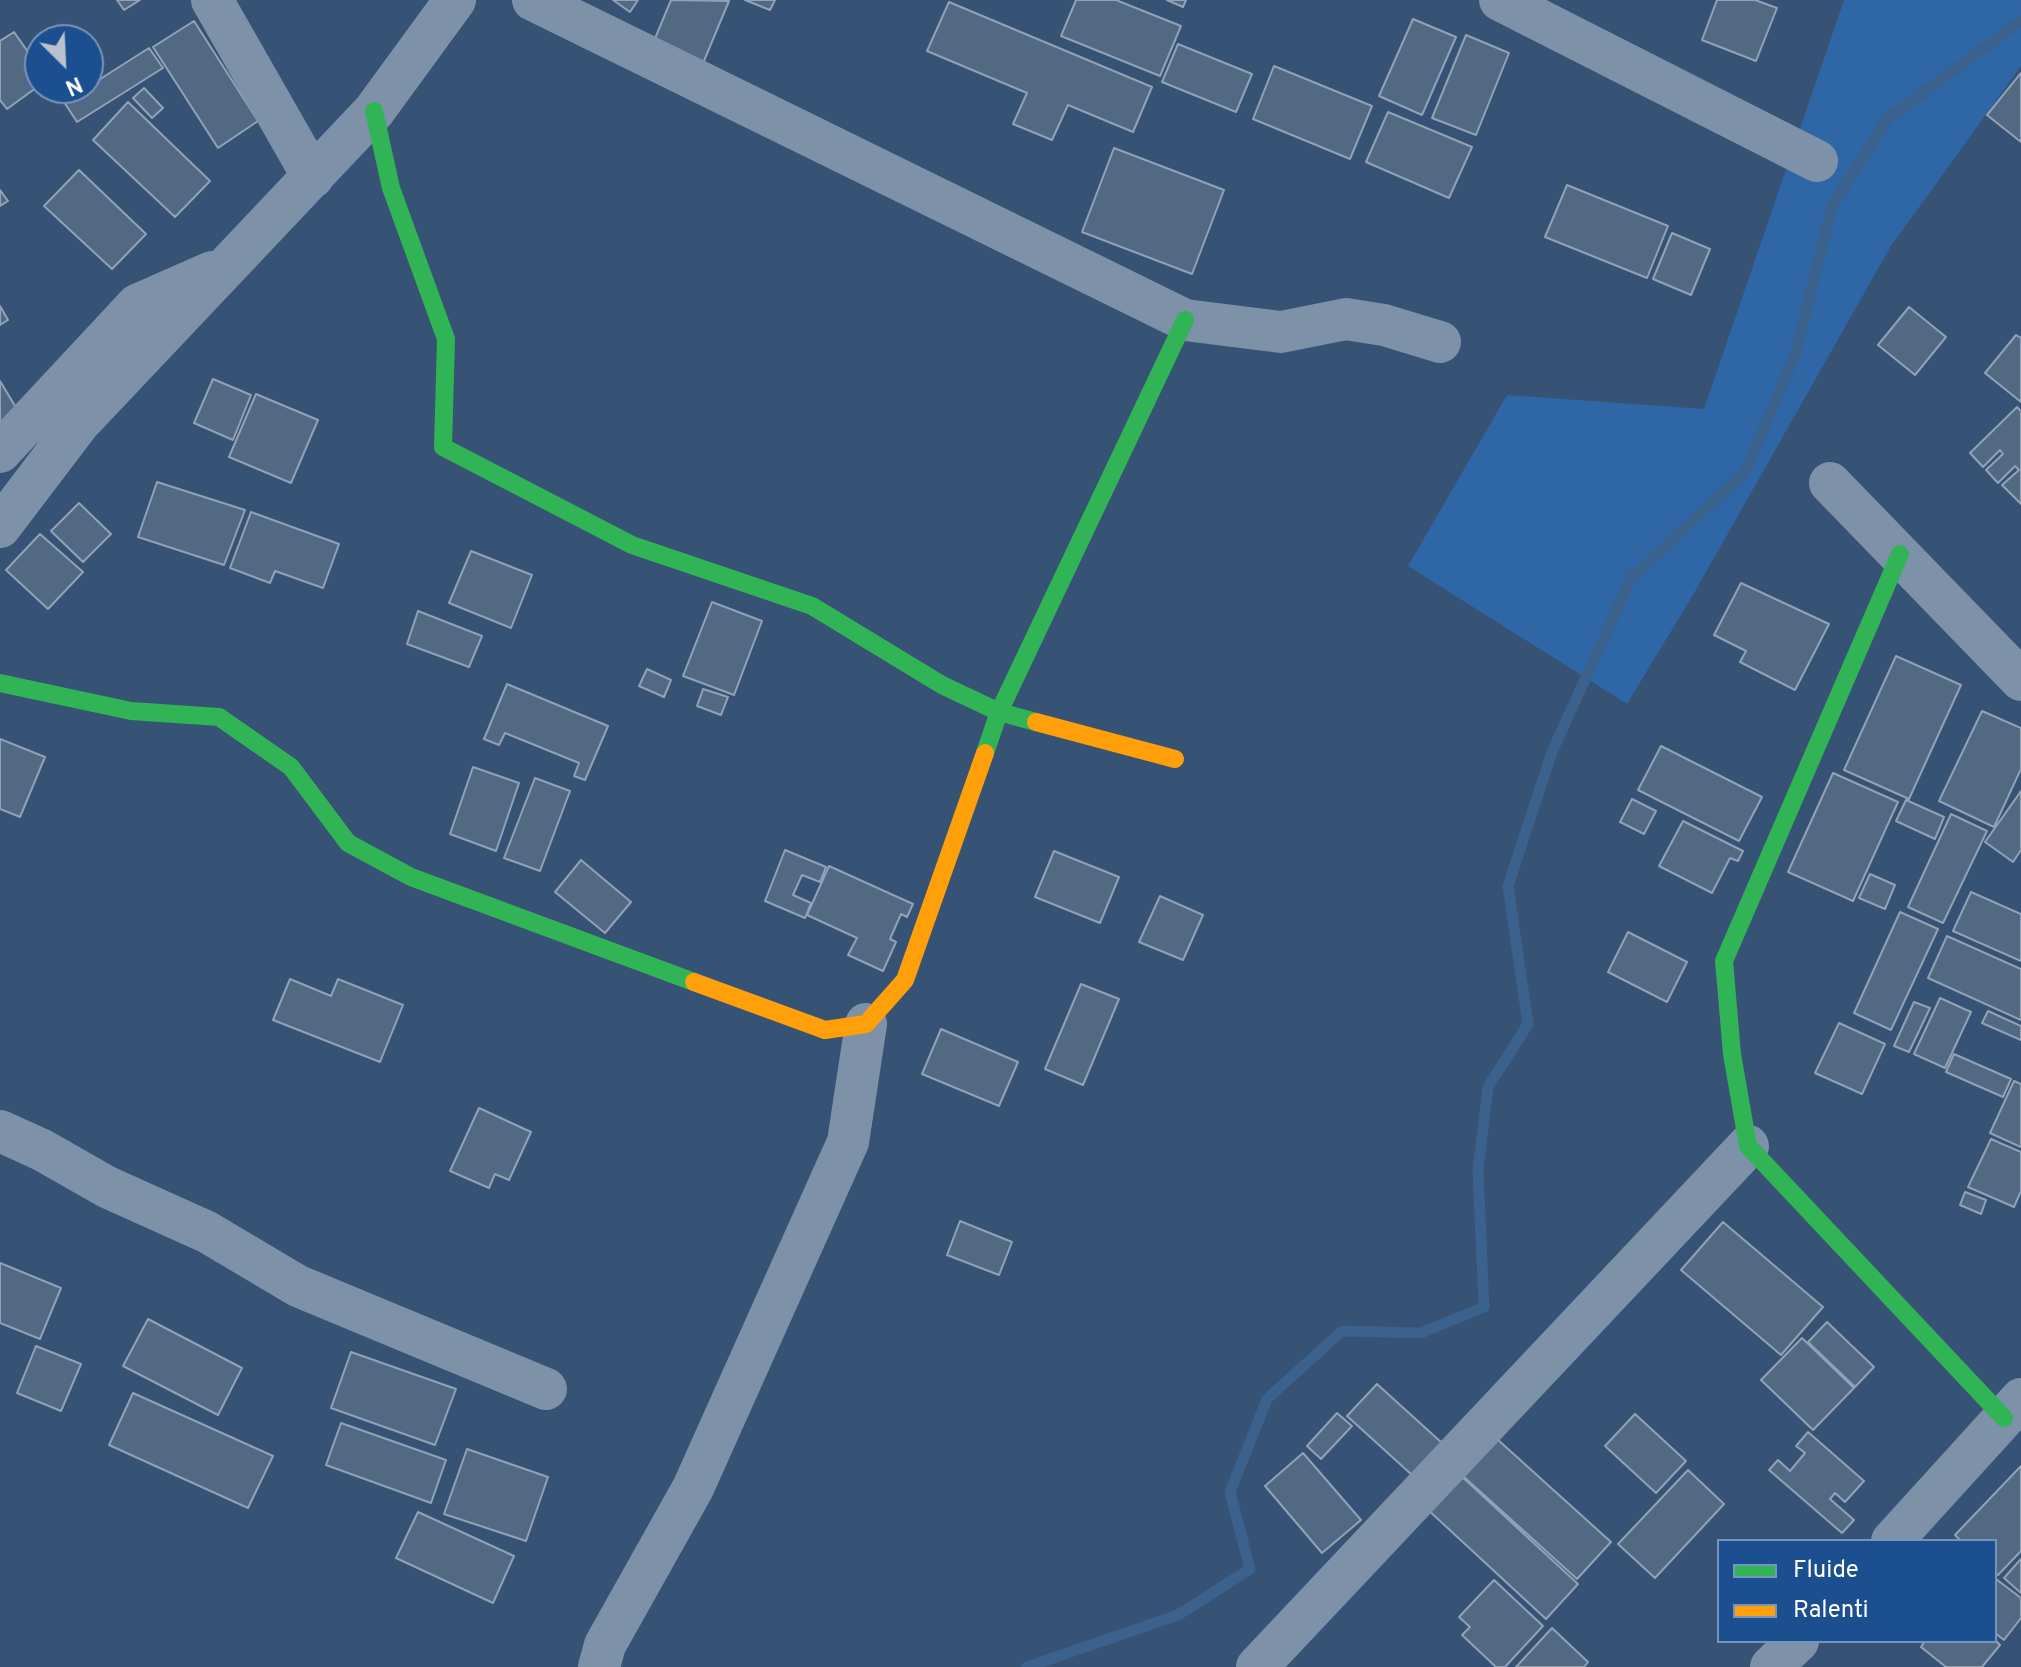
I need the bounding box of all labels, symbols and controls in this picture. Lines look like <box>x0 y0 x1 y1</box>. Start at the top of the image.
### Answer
north arrow <box>24 24 104 104</box>
text: N <box>60 69 86 100</box>
legend <box>1717 1539 1997 1643</box>
text: Fluide <box>1793 1556 1859 1586</box>
text: Ralenti <box>1793 1596 1869 1626</box>

